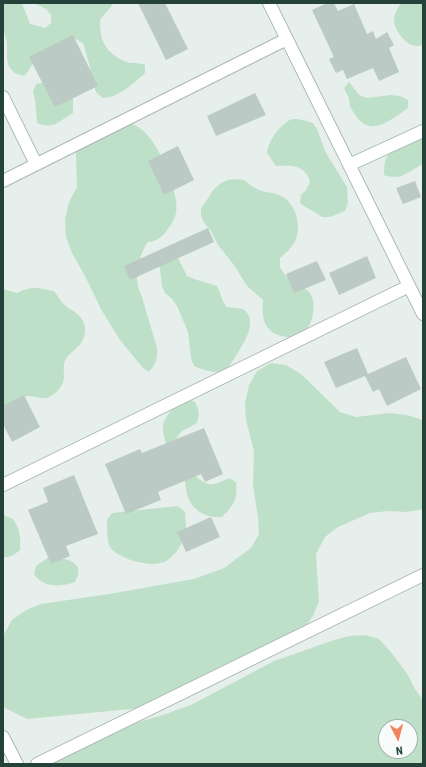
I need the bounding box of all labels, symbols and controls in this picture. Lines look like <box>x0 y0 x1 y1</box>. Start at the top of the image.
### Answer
north arrow <box>378 719 418 759</box>
text: N <box>395 744 403 757</box>

